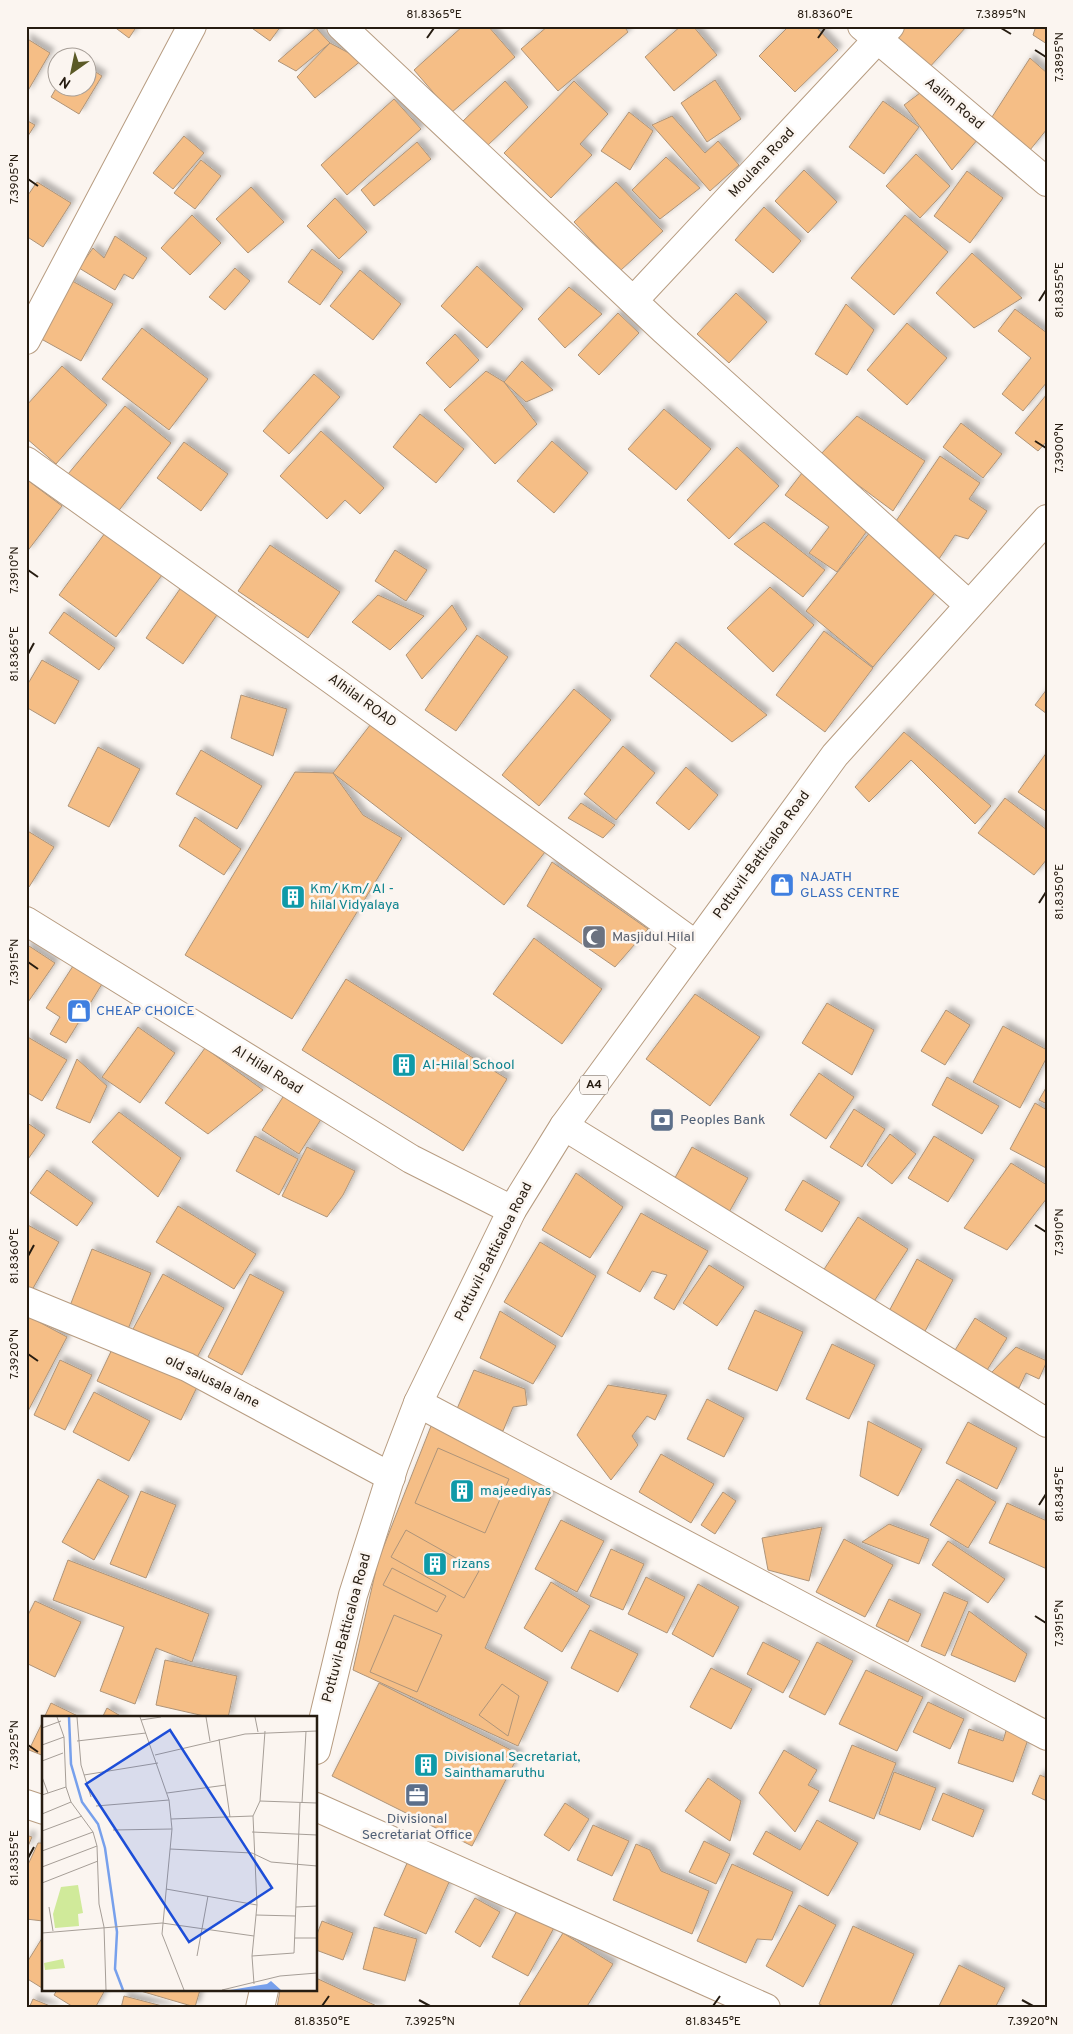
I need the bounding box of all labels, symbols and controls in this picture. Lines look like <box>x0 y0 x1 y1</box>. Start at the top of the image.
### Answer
text: 81.8365°E <box>406 7 462 23</box>
text: 81.8360°E <box>797 7 853 23</box>
text: 7.3895°N <box>976 7 1026 23</box>
text: 7.3895°N <box>1052 32 1068 82</box>
north arrow <box>48 48 98 98</box>
text: N <box>57 72 75 92</box>
street label: Aalim Road <box>921 74 987 134</box>
street label: Moulana Road <box>725 125 799 201</box>
text: 7.3905°N <box>7 154 23 204</box>
text: 81.8355°E <box>1052 262 1068 318</box>
text: 7.3900°N <box>1052 423 1068 473</box>
text: 7.3910°N <box>7 546 23 594</box>
text: 81.8365°E <box>7 626 23 682</box>
street label: Alhilal ROAD <box>325 671 399 731</box>
street label: Pottuvil-Batticaloa Road <box>710 788 814 922</box>
text: 81.8350°E <box>1052 864 1068 920</box>
place label: NAJATH GLASS CENTRE <box>800 869 900 902</box>
shop icon: NAJATH GLASS CENTRE <box>769 872 795 898</box>
place label: Km/ Km/ Al - hilal Vidyalaya <box>310 881 399 914</box>
building icon: Km/ Km/ Al - hilal Vidyalaya <box>280 884 306 910</box>
mosque icon: Masjidul Hilal <box>581 924 607 950</box>
place label: Masjidul Hilal <box>612 929 695 946</box>
text: 7.3915°N <box>7 938 23 986</box>
shop icon: CHEAP CHOICE <box>66 998 92 1024</box>
place label: CHEAP CHOICE <box>96 1003 195 1020</box>
street label: Al Hilal Road <box>228 1042 306 1098</box>
building icon: Al-Hilal School <box>391 1052 417 1078</box>
place label: Al-Hilal School <box>422 1057 515 1074</box>
road number: A4 <box>580 1076 608 1094</box>
bank icon: Peoples Bank <box>649 1107 675 1133</box>
place label: Peoples Bank <box>680 1112 765 1129</box>
street label: Pottuvil-Batticaloa Road <box>452 1180 536 1324</box>
text: 7.3910°N <box>1052 1208 1068 1256</box>
text: 81.8360°E <box>7 1228 23 1284</box>
text: 7.3920°N <box>7 1329 23 1379</box>
street label: old salusala lane <box>162 1352 262 1412</box>
text: 81.8345°E <box>1052 1466 1068 1522</box>
building icon: majeediyas <box>449 1478 475 1504</box>
place label: majeediyas <box>480 1483 551 1500</box>
building icon: rizans <box>422 1551 448 1577</box>
street label: Pottuvil-Batticaloa Road <box>319 1552 375 1704</box>
place label: rizans <box>452 1556 490 1573</box>
text: 7.3915°N <box>1052 1599 1068 1647</box>
inset map <box>42 1716 318 1992</box>
text: 7.3925°N <box>7 1720 23 1770</box>
place label: Divisional Secretariat, Sainthamaruthu <box>444 1749 580 1782</box>
building icon: Divisional Secretariat, Sainthamaruthu <box>413 1752 439 1778</box>
office icon: Divisional Secretariat Office <box>404 1782 430 1808</box>
place label: Divisional Secretariat Office <box>362 1811 472 1844</box>
text: 81.8355°E <box>7 1830 23 1886</box>
text: 81.8350°E <box>294 2014 350 2030</box>
text: 7.3925°N <box>405 2014 455 2030</box>
text: 81.8345°E <box>685 2014 741 2030</box>
text: 7.3920°N <box>1008 2014 1058 2030</box>

